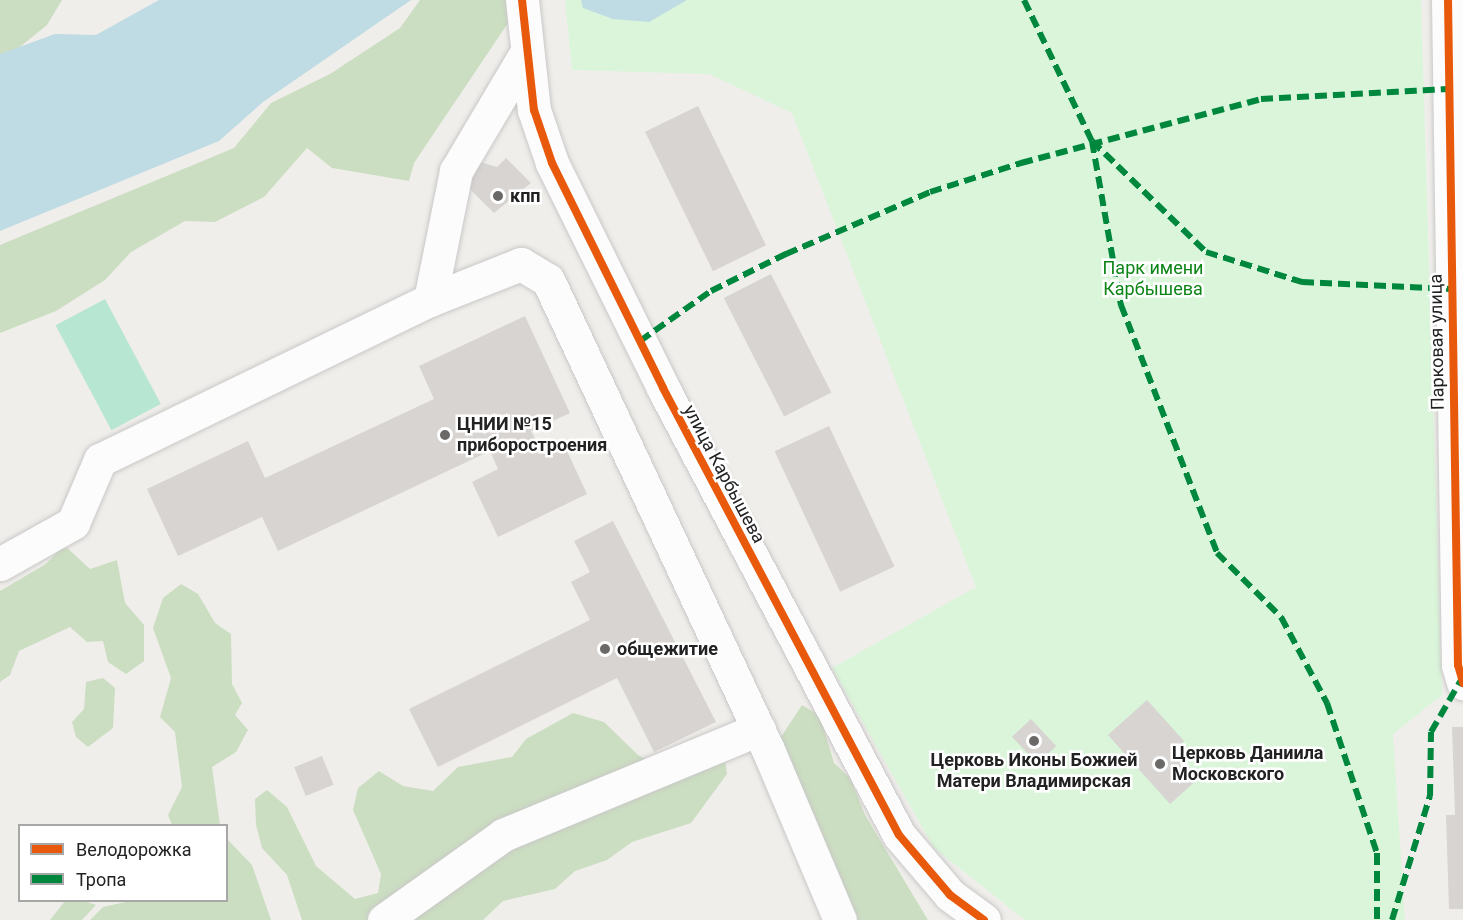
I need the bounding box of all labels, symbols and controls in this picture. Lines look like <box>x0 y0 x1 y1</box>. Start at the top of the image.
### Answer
place label: кпп <box>510 185 541 207</box>
marker: кпп <box>491 189 505 203</box>
park label: Парк имени Карбышева <box>1103 258 1203 300</box>
street label: Парковая улица <box>1425 274 1449 410</box>
street label: улица Карбышева <box>678 401 770 547</box>
place label: ЦНИИ №15 приборостроения <box>457 414 607 456</box>
marker: ЦНИИ №15 приборостроения <box>438 428 452 442</box>
place label: общежитие <box>617 638 718 660</box>
marker: общежитие <box>598 642 612 656</box>
marker: Церковь Иконы Божией Матери Владимирская <box>1027 734 1041 748</box>
place label: Церковь Даниила Московского <box>1172 743 1323 786</box>
place label: Церковь Иконы Божией Матери Владимирская <box>931 750 1137 792</box>
marker: Церковь Даниила Московского <box>1153 757 1167 771</box>
legend <box>18 824 228 902</box>
text: Велодорожка <box>76 839 191 860</box>
text: Тропа <box>76 869 126 890</box>

